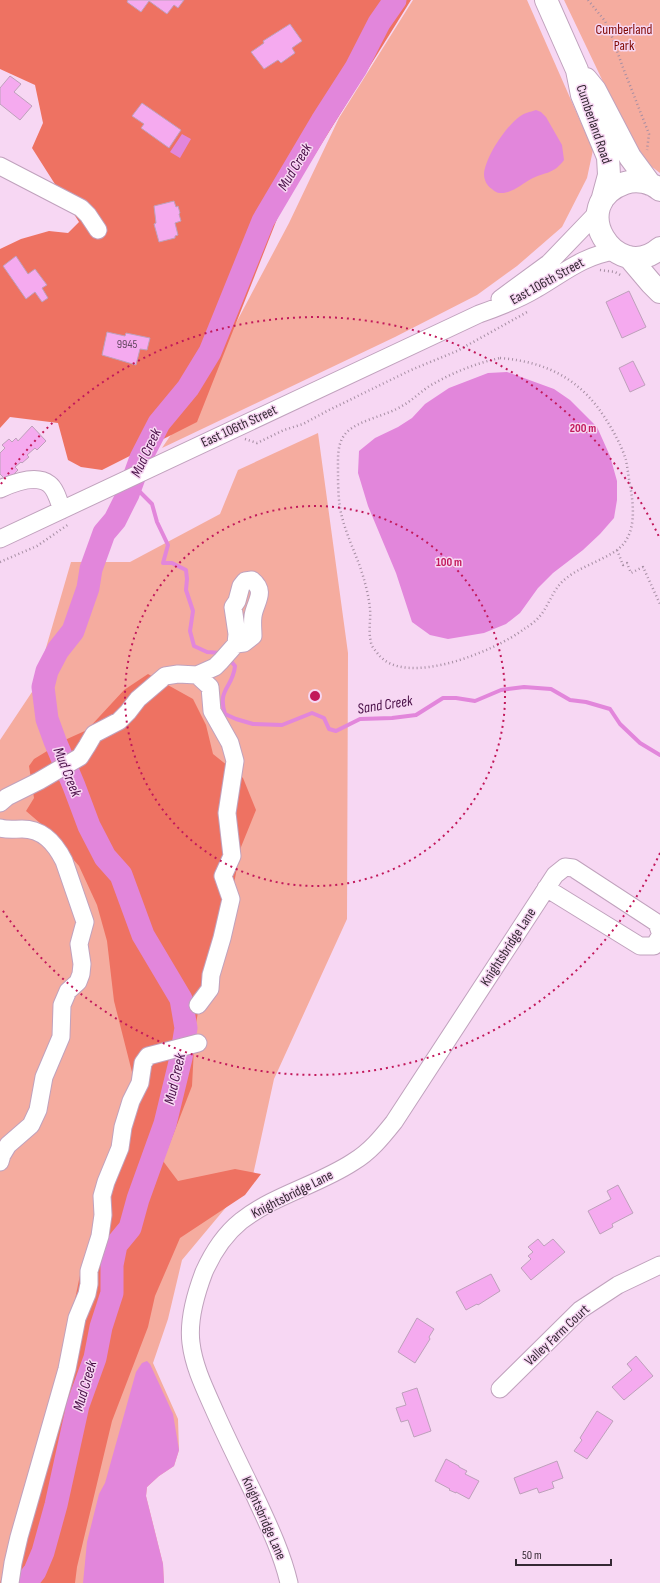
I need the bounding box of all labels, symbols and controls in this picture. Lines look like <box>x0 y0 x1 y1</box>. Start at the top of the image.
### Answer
park label: Cumberland Park <box>596 21 653 54</box>
street label: Cumberland Road <box>573 82 616 166</box>
water label: Mud Creek <box>274 140 317 194</box>
street label: East 106th Street <box>507 254 587 308</box>
house number: 9945 <box>117 337 137 352</box>
street label: East 106th Street <box>198 401 280 451</box>
text: 200 m <box>570 421 596 436</box>
water label: Mud Creek <box>126 425 166 480</box>
text: 100 m <box>436 555 462 570</box>
centre of rings <box>308 689 322 703</box>
water label: Sand Creek <box>356 691 414 719</box>
water label: Mud Creek <box>48 744 86 800</box>
street label: Knightsbridge Lane <box>476 905 540 989</box>
water label: Mud Creek <box>160 1051 190 1106</box>
street label: Knightsbridge Lane <box>248 1166 336 1222</box>
street label: Valley Farm Court <box>521 1301 593 1369</box>
water label: Mud Creek <box>69 1358 101 1413</box>
street label: Knightsbridge Lane <box>238 1474 290 1562</box>
scale bar <box>516 1541 611 1567</box>
text: 50 m <box>522 1548 542 1563</box>

